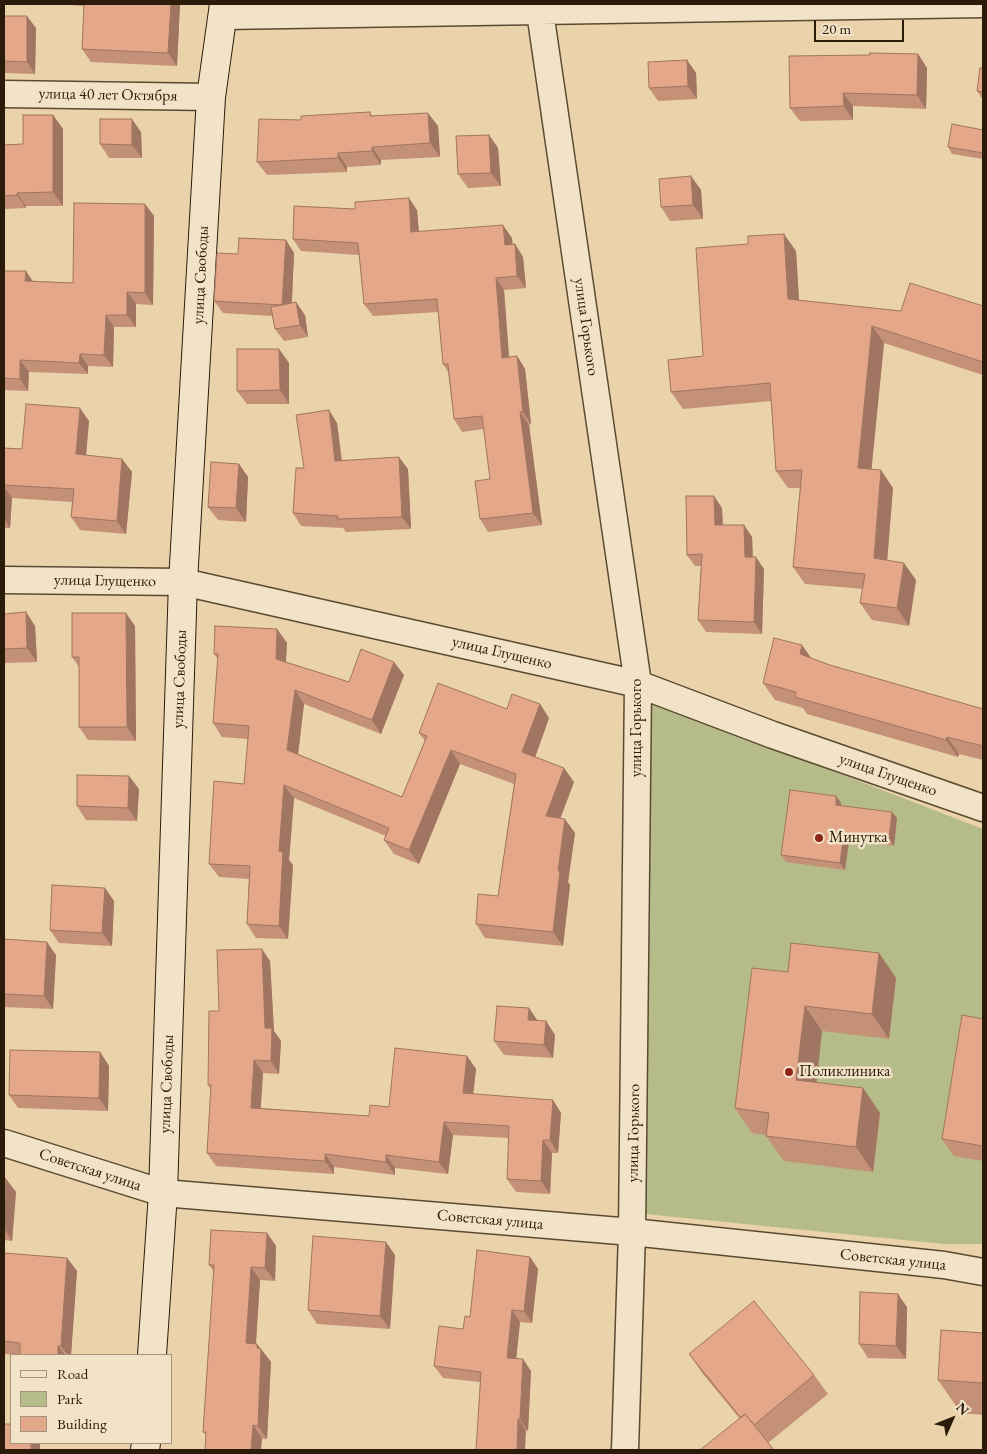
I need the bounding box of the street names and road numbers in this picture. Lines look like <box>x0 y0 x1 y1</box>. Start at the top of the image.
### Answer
street label: улица 40 лет Октября <box>38 84 178 106</box>
street label: улица Свободы <box>189 225 213 325</box>
street label: улица Горького <box>570 277 602 377</box>
street label: улица Глущенко <box>54 571 156 591</box>
street label: улица Свободы <box>169 629 191 729</box>
street label: улица Глущенко <box>450 632 554 674</box>
street label: улица Горького <box>627 679 647 777</box>
street label: улица Глущенко <box>837 749 939 801</box>
street label: улица Свободы <box>156 1034 178 1134</box>
street label: улица Горького <box>624 1084 644 1182</box>
street label: Советская улица <box>36 1144 144 1196</box>
street label: Советская улица <box>436 1206 544 1234</box>
street label: Советская улица <box>839 1245 947 1275</box>

